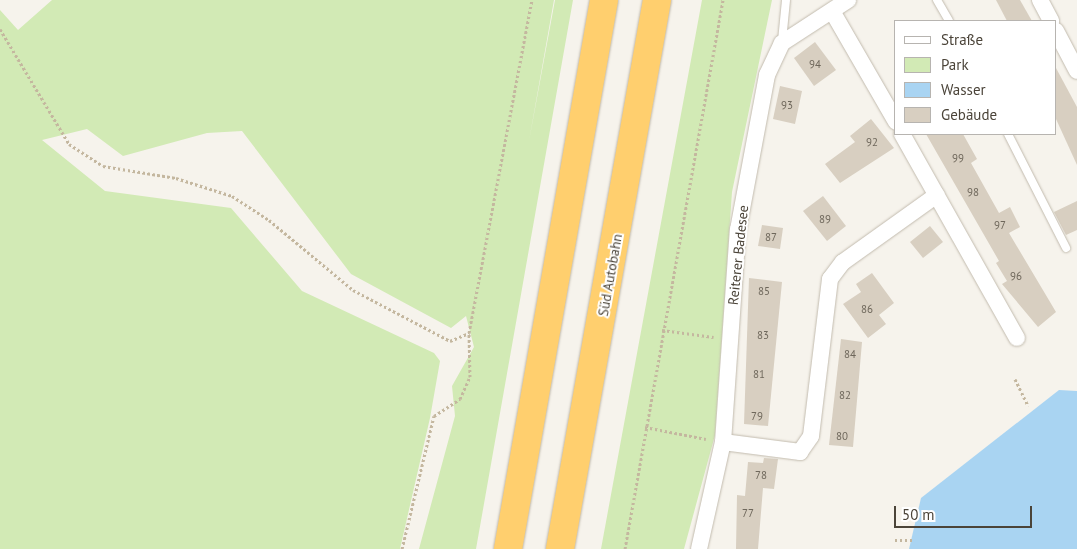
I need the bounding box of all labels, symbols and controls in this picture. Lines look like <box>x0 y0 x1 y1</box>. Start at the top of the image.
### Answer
legend <box>894 20 1057 135</box>
text: Straße <box>941 30 983 49</box>
text: Park <box>941 55 969 74</box>
house number: 94 <box>809 57 821 71</box>
text: Wasser <box>941 80 986 99</box>
house number: 93 <box>781 98 793 112</box>
text: Gebäude <box>941 105 997 124</box>
house number: 92 <box>866 135 878 149</box>
house number: 99 <box>952 151 964 165</box>
house number: 98 <box>967 185 979 199</box>
street label: Reiterer Badesee <box>724 204 752 306</box>
house number: 89 <box>819 212 831 226</box>
house number: 97 <box>994 218 1006 232</box>
house number: 87 <box>765 230 777 244</box>
street label: Süd Autobahn <box>594 232 626 318</box>
house number: 96 <box>1010 269 1022 283</box>
house number: 85 <box>758 284 770 298</box>
house number: 86 <box>861 302 873 316</box>
house number: 83 <box>757 328 769 342</box>
house number: 84 <box>844 347 856 361</box>
house number: 81 <box>753 367 765 381</box>
house number: 82 <box>839 388 851 402</box>
house number: 79 <box>751 409 763 423</box>
house number: 80 <box>836 429 848 443</box>
house number: 78 <box>755 468 767 482</box>
scale bar <box>897 496 1034 528</box>
text: 50 m <box>902 505 935 524</box>
house number: 77 <box>742 506 754 520</box>

